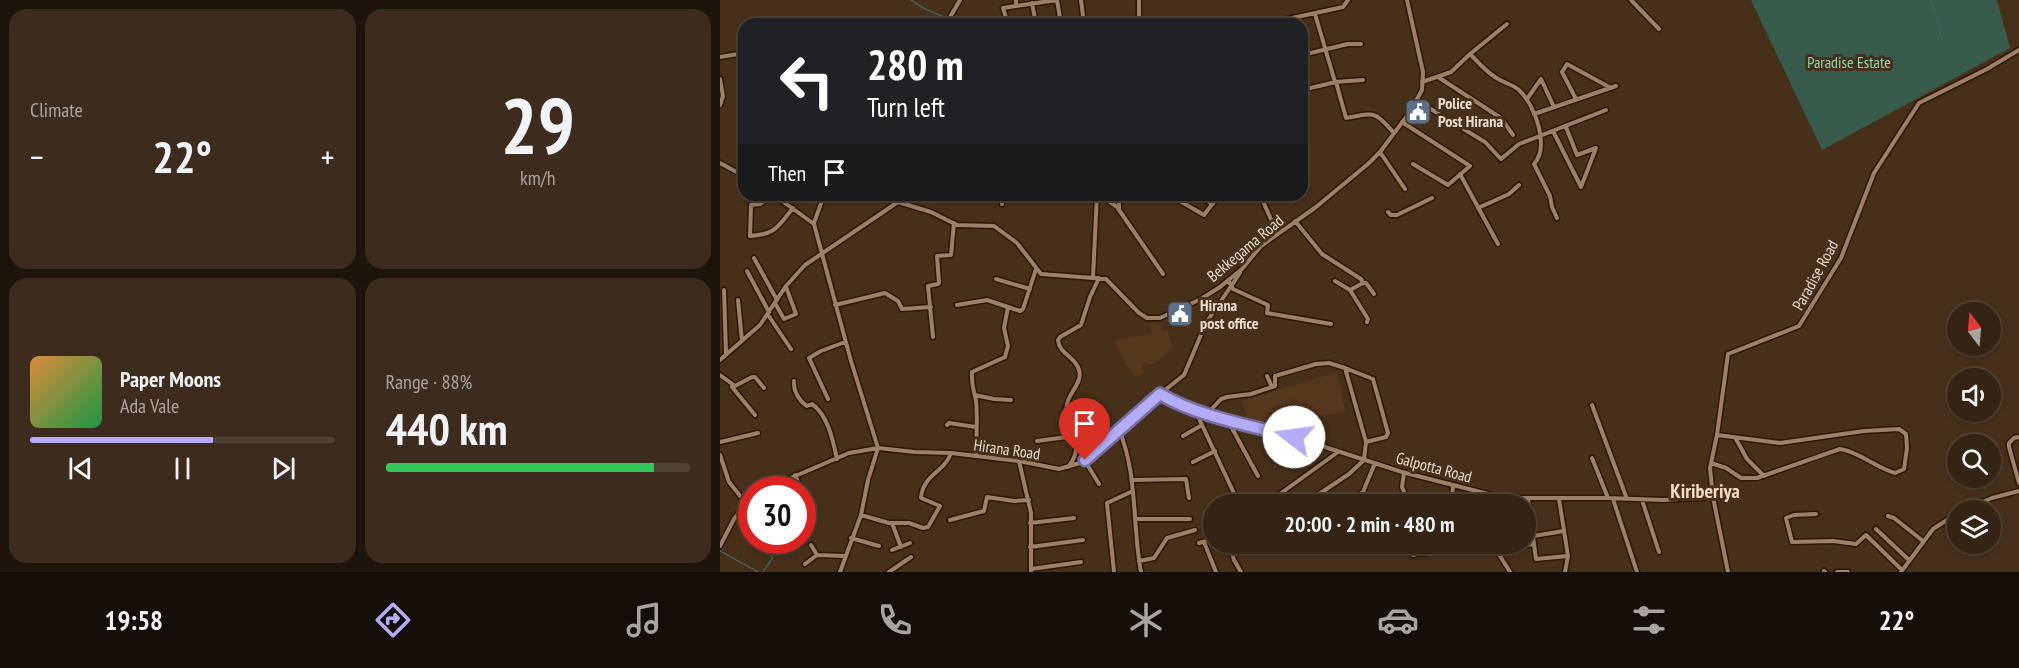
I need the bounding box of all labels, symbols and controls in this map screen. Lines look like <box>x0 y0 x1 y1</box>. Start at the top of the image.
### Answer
text: 280 m <box>867 37 964 92</box>
icon: left <box>768 42 846 120</box>
park label: Paradise Estate <box>1807 52 1891 72</box>
text: 29 <box>500 75 575 176</box>
text: Turn left <box>867 90 945 124</box>
place label: Police Post Hirana <box>1438 93 1503 131</box>
text: Climate <box>30 97 83 123</box>
public building icon: Police Post Hirana <box>1403 97 1433 127</box>
text: 22° <box>153 127 212 185</box>
text: − <box>30 135 44 178</box>
text: + <box>321 135 335 178</box>
icon: arrive <box>818 156 851 189</box>
text: Then <box>768 159 806 187</box>
text: km/h <box>520 165 555 191</box>
street label: Bekkegama Road <box>1203 210 1287 286</box>
street label: Paradise Road <box>1788 236 1842 314</box>
place label: Hirana post office <box>1200 295 1259 333</box>
public building icon: Hirana post office <box>1165 299 1195 329</box>
north arrow <box>1947 302 2001 356</box>
map controls <box>1947 302 2001 554</box>
text: Paper Moons <box>120 365 221 393</box>
button: sound <box>1947 368 2001 422</box>
text: Range · 88% <box>386 369 472 395</box>
text: Ada Vale <box>120 393 179 419</box>
pin <box>1059 398 1110 460</box>
text: 440 km <box>386 399 508 457</box>
position arrow <box>1262 405 1326 469</box>
icon: arrive <box>1068 407 1101 440</box>
street label: Hirana Road <box>972 434 1042 464</box>
button: search <box>1947 434 2001 488</box>
street label: Galpotta Road <box>1394 447 1474 487</box>
icon: previous <box>64 452 97 485</box>
icon: pause <box>166 452 199 485</box>
icon: next <box>267 452 300 485</box>
speed limit sign: 30 <box>738 476 816 554</box>
district label: Kiriberiya <box>1670 478 1740 504</box>
button: layers <box>1947 500 2001 554</box>
text: 20:00 · 2 min · 480 m <box>1284 510 1455 538</box>
icon: directions <box>372 599 414 641</box>
icon: music <box>623 599 665 641</box>
icon: phone <box>874 599 916 641</box>
icon: climate <box>1125 599 1167 641</box>
icon: car <box>1377 599 1419 641</box>
icon: filters <box>1628 599 1670 641</box>
text: 19:58 <box>105 603 163 637</box>
text: 22° <box>1879 603 1914 637</box>

